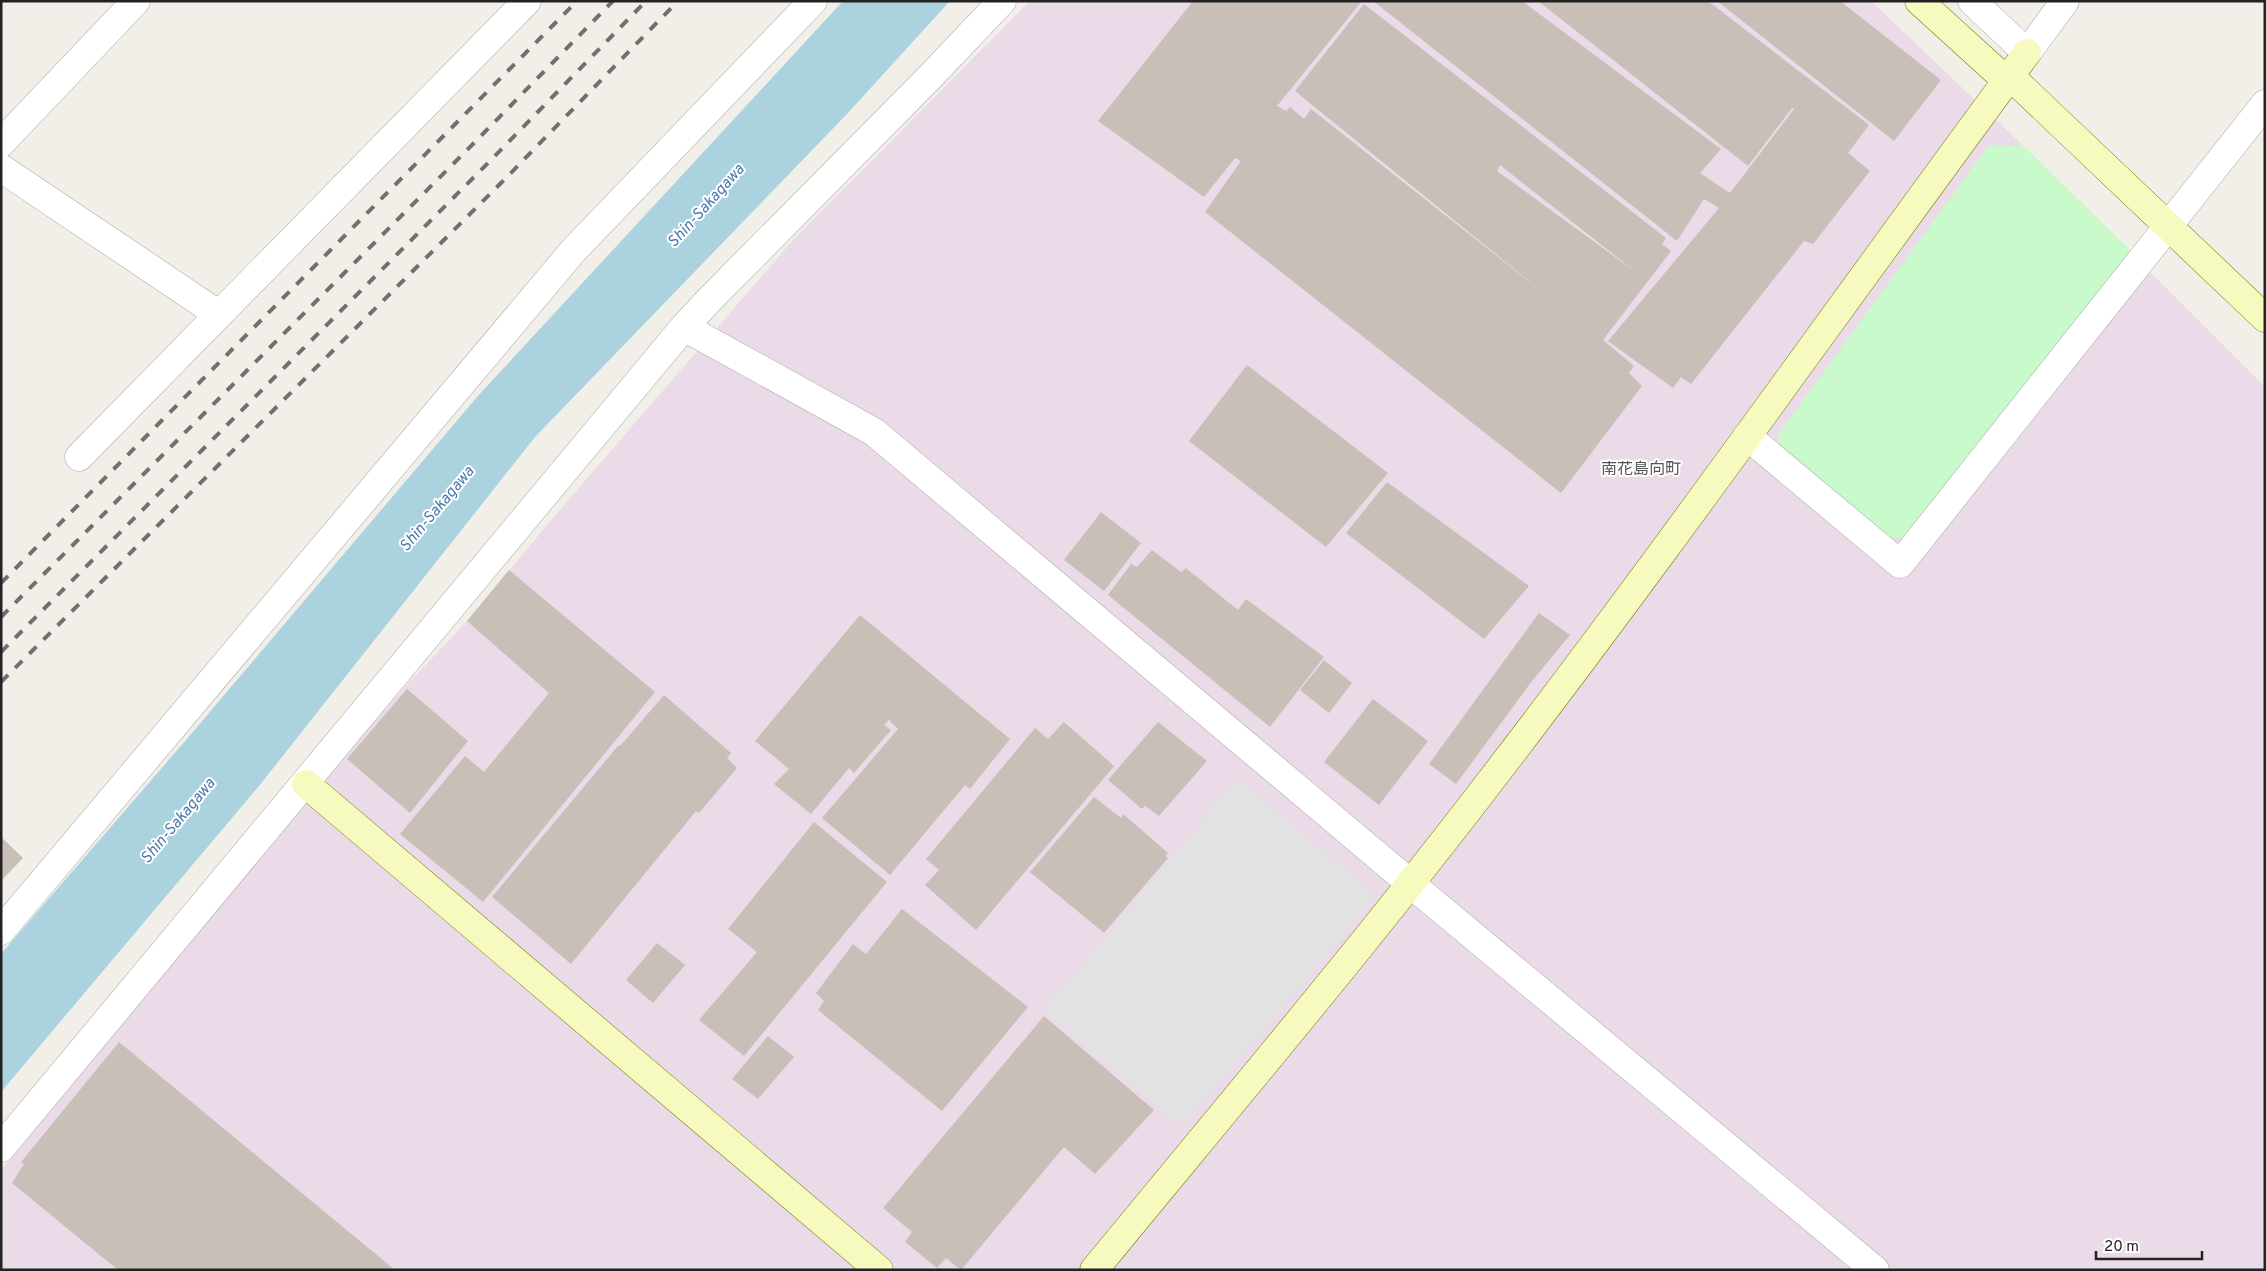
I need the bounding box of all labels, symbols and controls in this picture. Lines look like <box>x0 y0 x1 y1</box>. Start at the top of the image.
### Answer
water label: Shin-Sakagawa <box>664 160 750 252</box>
district label: 南花島向町 <box>1601 460 1681 480</box>
water label: Shin-Sakagawa <box>396 462 480 556</box>
water label: Shin-Sakagawa <box>137 774 221 868</box>
scale bar <box>2096 1228 2202 1260</box>
text: 20 m <box>2104 1238 2139 1257</box>

